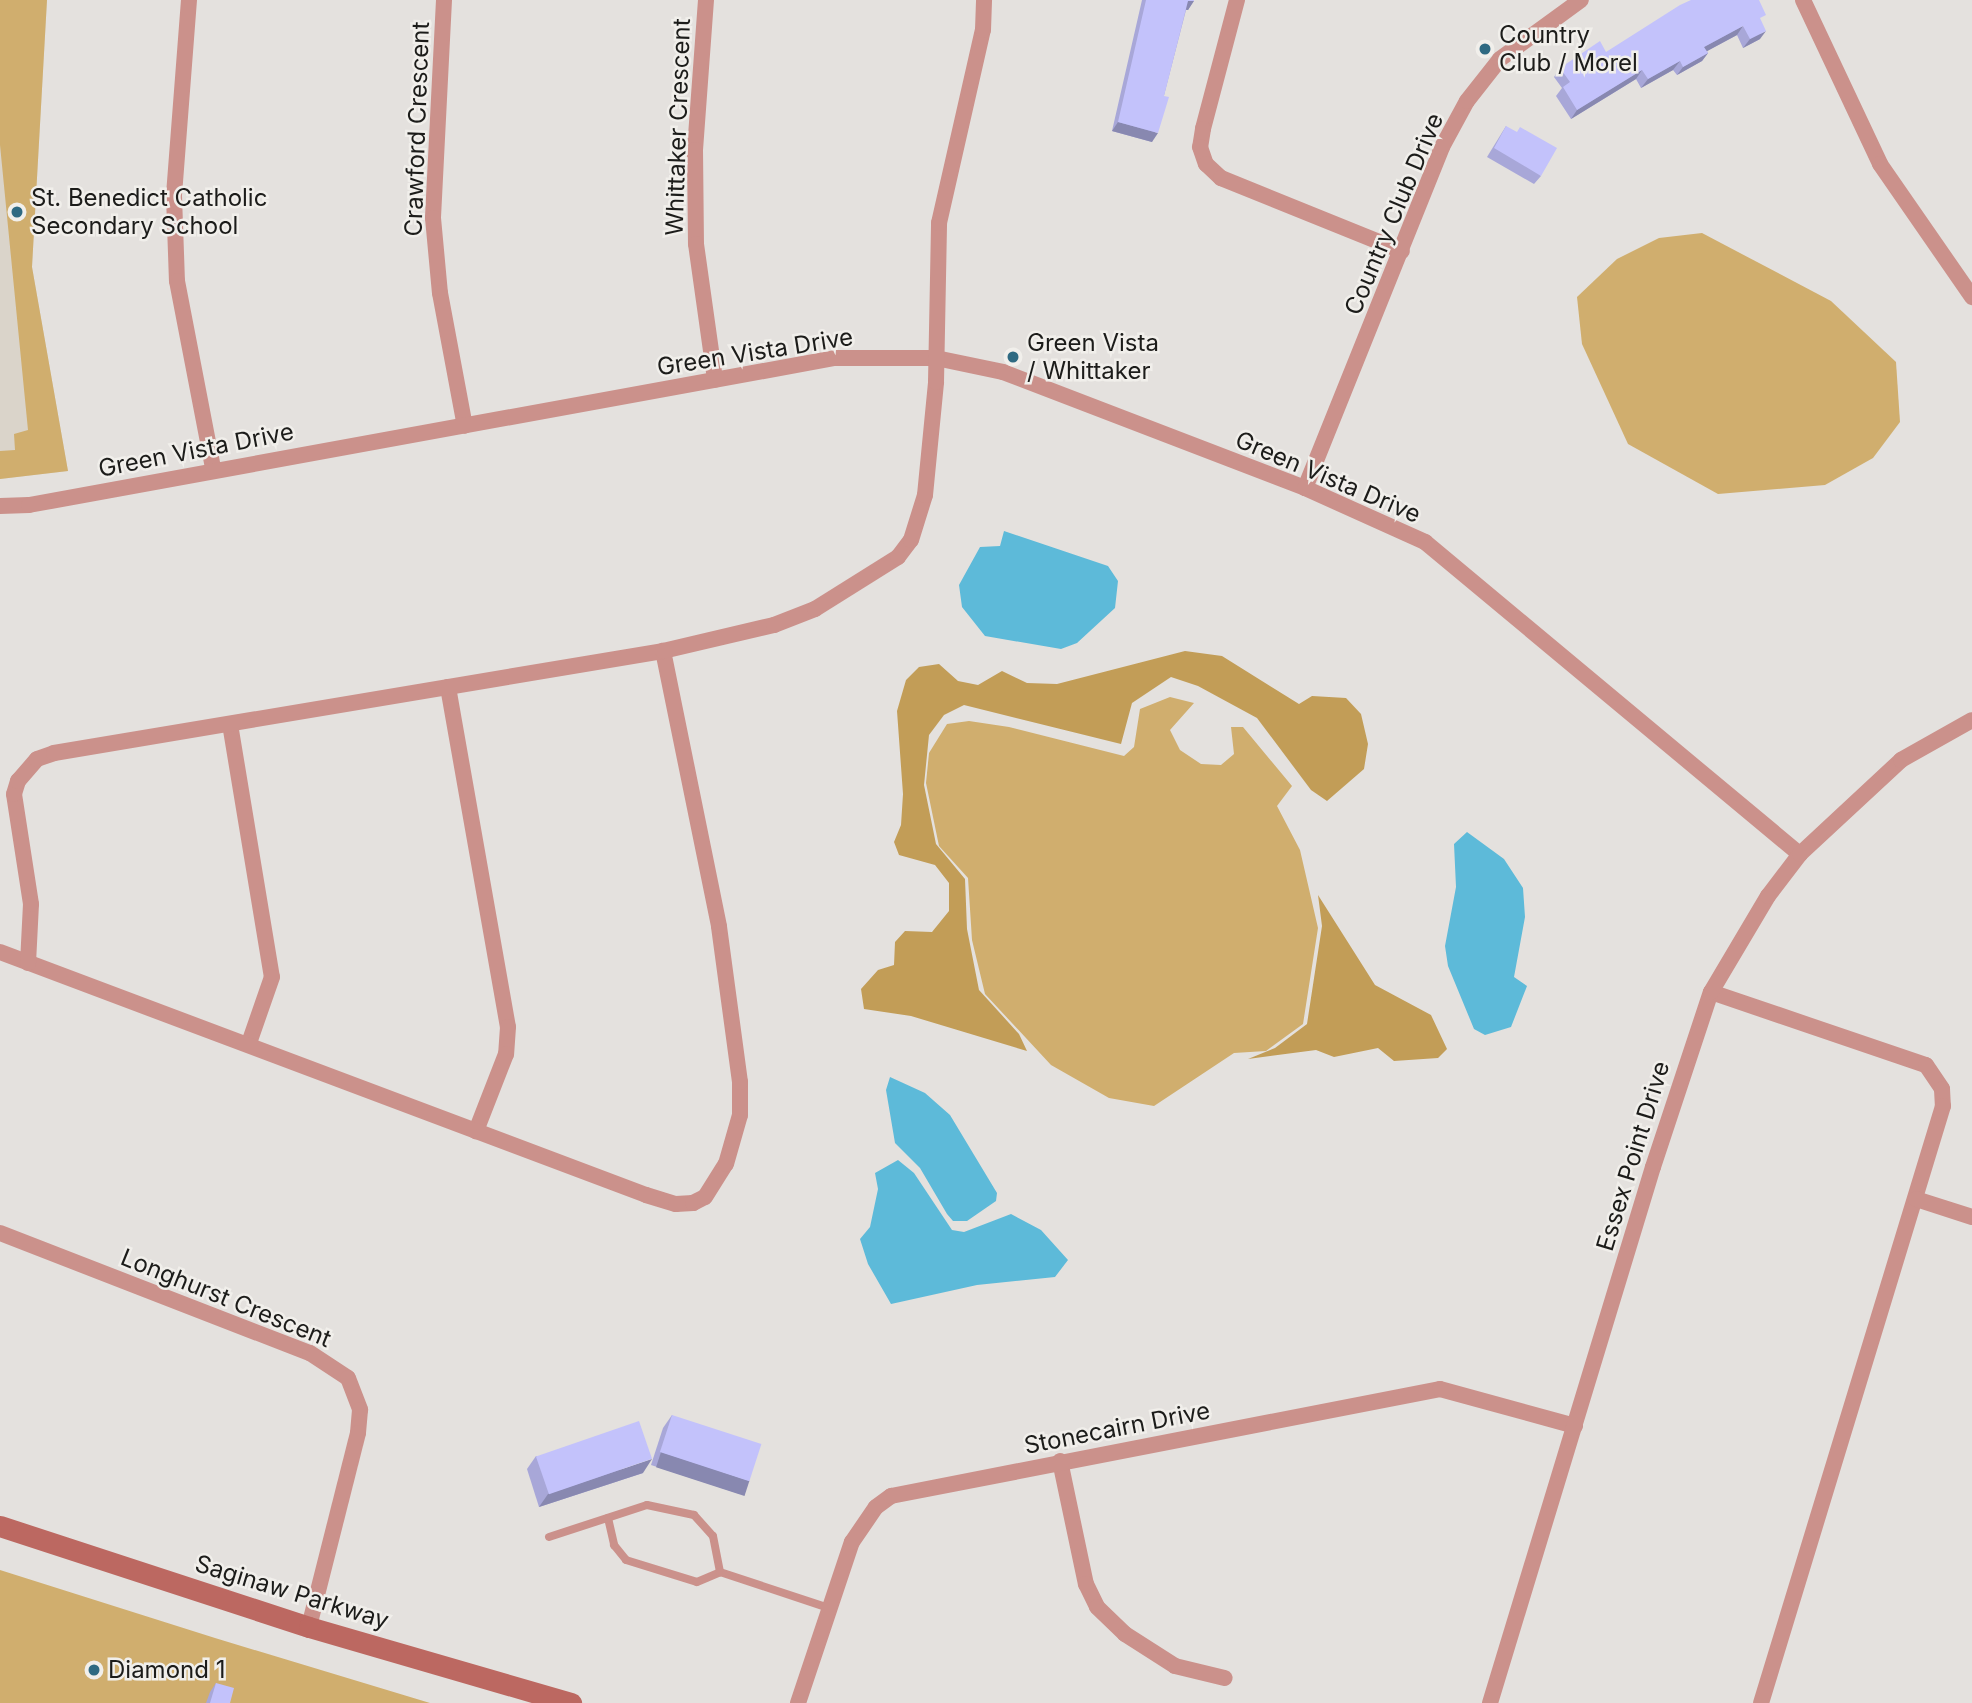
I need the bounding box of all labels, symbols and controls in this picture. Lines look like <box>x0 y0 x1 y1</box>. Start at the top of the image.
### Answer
street label: Whittaker Crescent <box>660 18 696 236</box>
street label: Crawford Crescent <box>399 21 435 237</box>
place label: Country Club / Morel <box>1499 21 1638 77</box>
marker: Country Club / Morel <box>1477 41 1493 57</box>
street label: Country Club Drive <box>1338 109 1450 319</box>
place label: St. Benedict Catholic Secondary School <box>31 184 267 240</box>
marker: St. Benedict Catholic Secondary School <box>9 204 25 220</box>
street label: Green Vista Drive <box>655 322 855 382</box>
place label: Green Vista / Whittaker <box>1027 329 1159 385</box>
marker: Green Vista / Whittaker <box>1005 349 1021 365</box>
street label: Green Vista Drive <box>96 417 296 483</box>
street label: Green Vista Drive <box>1231 425 1425 529</box>
street label: Essex Point Drive <box>1590 1058 1676 1254</box>
street label: Longhurst Crescent <box>117 1243 335 1353</box>
street label: Stonecairn Drive <box>1022 1396 1212 1460</box>
street label: Saginaw Parkway <box>192 1549 392 1635</box>
place label: Diamond 1 <box>108 1656 225 1684</box>
marker: Diamond 1 <box>86 1662 102 1678</box>

